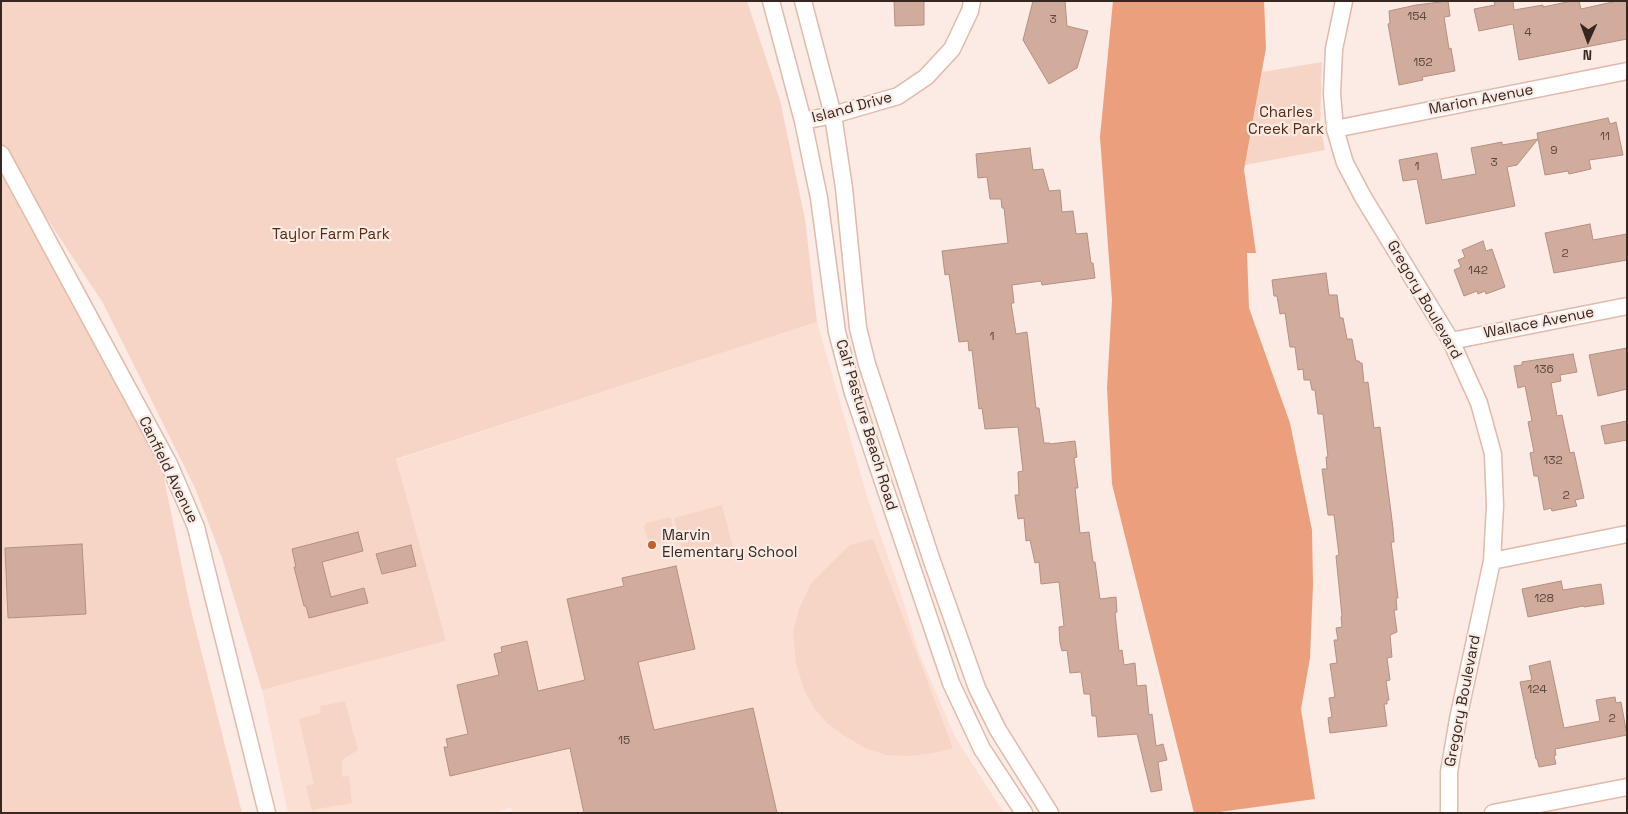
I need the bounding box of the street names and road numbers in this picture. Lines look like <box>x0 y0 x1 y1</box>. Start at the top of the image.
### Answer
street label: Marion Avenue <box>1427 81 1535 119</box>
street label: Island Drive <box>810 89 894 127</box>
street label: Gregory Boulevard <box>1383 238 1465 362</box>
street label: Wallace Avenue <box>1482 303 1596 343</box>
street label: Calf Pasture Beach Road <box>831 337 901 513</box>
street label: Canfield Avenue <box>134 414 202 526</box>
street label: Gregory Boulevard <box>1441 634 1485 768</box>

